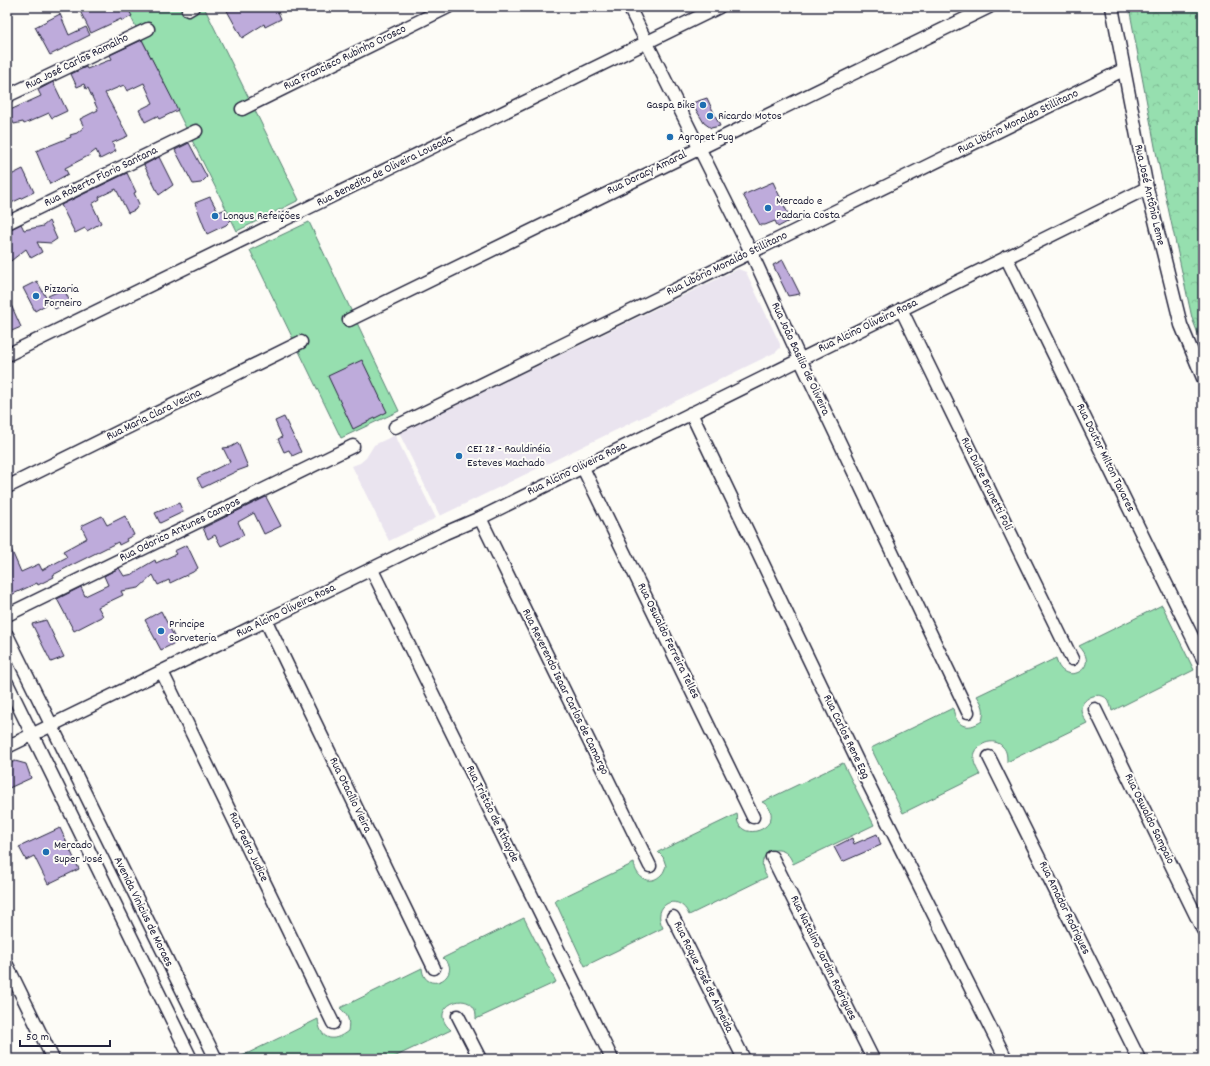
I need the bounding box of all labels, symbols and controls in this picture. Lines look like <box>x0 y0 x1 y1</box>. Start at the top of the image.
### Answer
street label: Rua Francisco Rubinho Orosco <box>281 21 409 95</box>
street label: Rua José Carlos Ramalho <box>22 30 132 94</box>
street label: Rua Libório Monaldo Stillitano <box>955 85 1081 159</box>
place label: Gaspa Bike <box>646 97 695 114</box>
marker: Gaspa Bike <box>698 100 708 110</box>
place label: Ricardo Motos <box>718 108 782 125</box>
marker: Ricardo Motos <box>705 111 715 121</box>
place label: Agropet Pug <box>678 129 733 146</box>
street label: Rua Benedito de Oliveira Lousada <box>314 130 456 211</box>
marker: Agropet Pug <box>665 132 675 142</box>
street label: Rua Roberto Florio Santana <box>42 142 161 212</box>
street label: Rua José Antônio Leme <box>1129 143 1169 247</box>
street label: Rua Doracy Amaral <box>604 146 690 200</box>
place label: Mercado e Padaria Costa <box>776 193 840 224</box>
marker: Mercado e Padaria Costa <box>763 203 773 213</box>
place label: Longus Refeições <box>223 208 300 225</box>
marker: Longus Refeições <box>210 211 220 221</box>
street label: Rua Libório Monaldo Stillitano <box>664 227 790 301</box>
place label: Pizzaria Forneiro <box>44 281 82 312</box>
marker: Pizzaria Forneiro <box>31 291 41 301</box>
street label: Rua Alcino Oliveira Rosa <box>815 294 921 357</box>
street label: Rua João Basilio de Oliveira <box>766 300 834 419</box>
street label: Rua Maria Clara Vecina <box>104 384 205 445</box>
street label: Rua Doutor Milton Tavares <box>1071 401 1139 515</box>
street label: Rua Dulce Brunetti Poli <box>956 434 1016 534</box>
street label: Rua Alcino Oliveira Rosa <box>524 437 630 500</box>
place label: CEI 28 - Rauldinéia Esteves Machado <box>467 441 551 472</box>
marker: CEI 28 - Rauldinéia Esteves Machado <box>454 451 464 461</box>
street label: Rua Odorico Antunes Campos <box>117 493 243 567</box>
street label: Rua Alcino Oliveira Rosa <box>233 579 339 642</box>
street label: Rua Oswaldo Ferreira Telles <box>632 580 704 702</box>
street label: Rua Reverendo Isaar Carlos de Camargo <box>517 606 613 778</box>
place label: Principe Sorveteria <box>169 616 217 647</box>
marker: Principe Sorveteria <box>156 626 166 636</box>
street label: Rua Carlos Rene Egg <box>818 692 874 782</box>
street label: Rua Otacílio Vieira <box>324 754 376 836</box>
street label: Rua Tristão de Athayde <box>461 763 523 865</box>
street label: Rua Oswaldo Sampaio <box>1120 771 1178 867</box>
street label: Rua Pedro Judice <box>224 809 272 885</box>
place label: Mercado Super José <box>54 837 102 868</box>
marker: Mercado Super José <box>41 847 51 857</box>
street label: Avenida Vinicius de Moraes <box>109 854 177 970</box>
street label: Rua Amador Rodrigues <box>1034 858 1094 958</box>
street label: Rua Natalino Jardim Rodrigues <box>785 893 861 1023</box>
street label: Rua Roque José de Almeida <box>669 919 738 1036</box>
scale bar <box>20 1022 110 1048</box>
text: 50 m <box>26 1029 49 1046</box>

